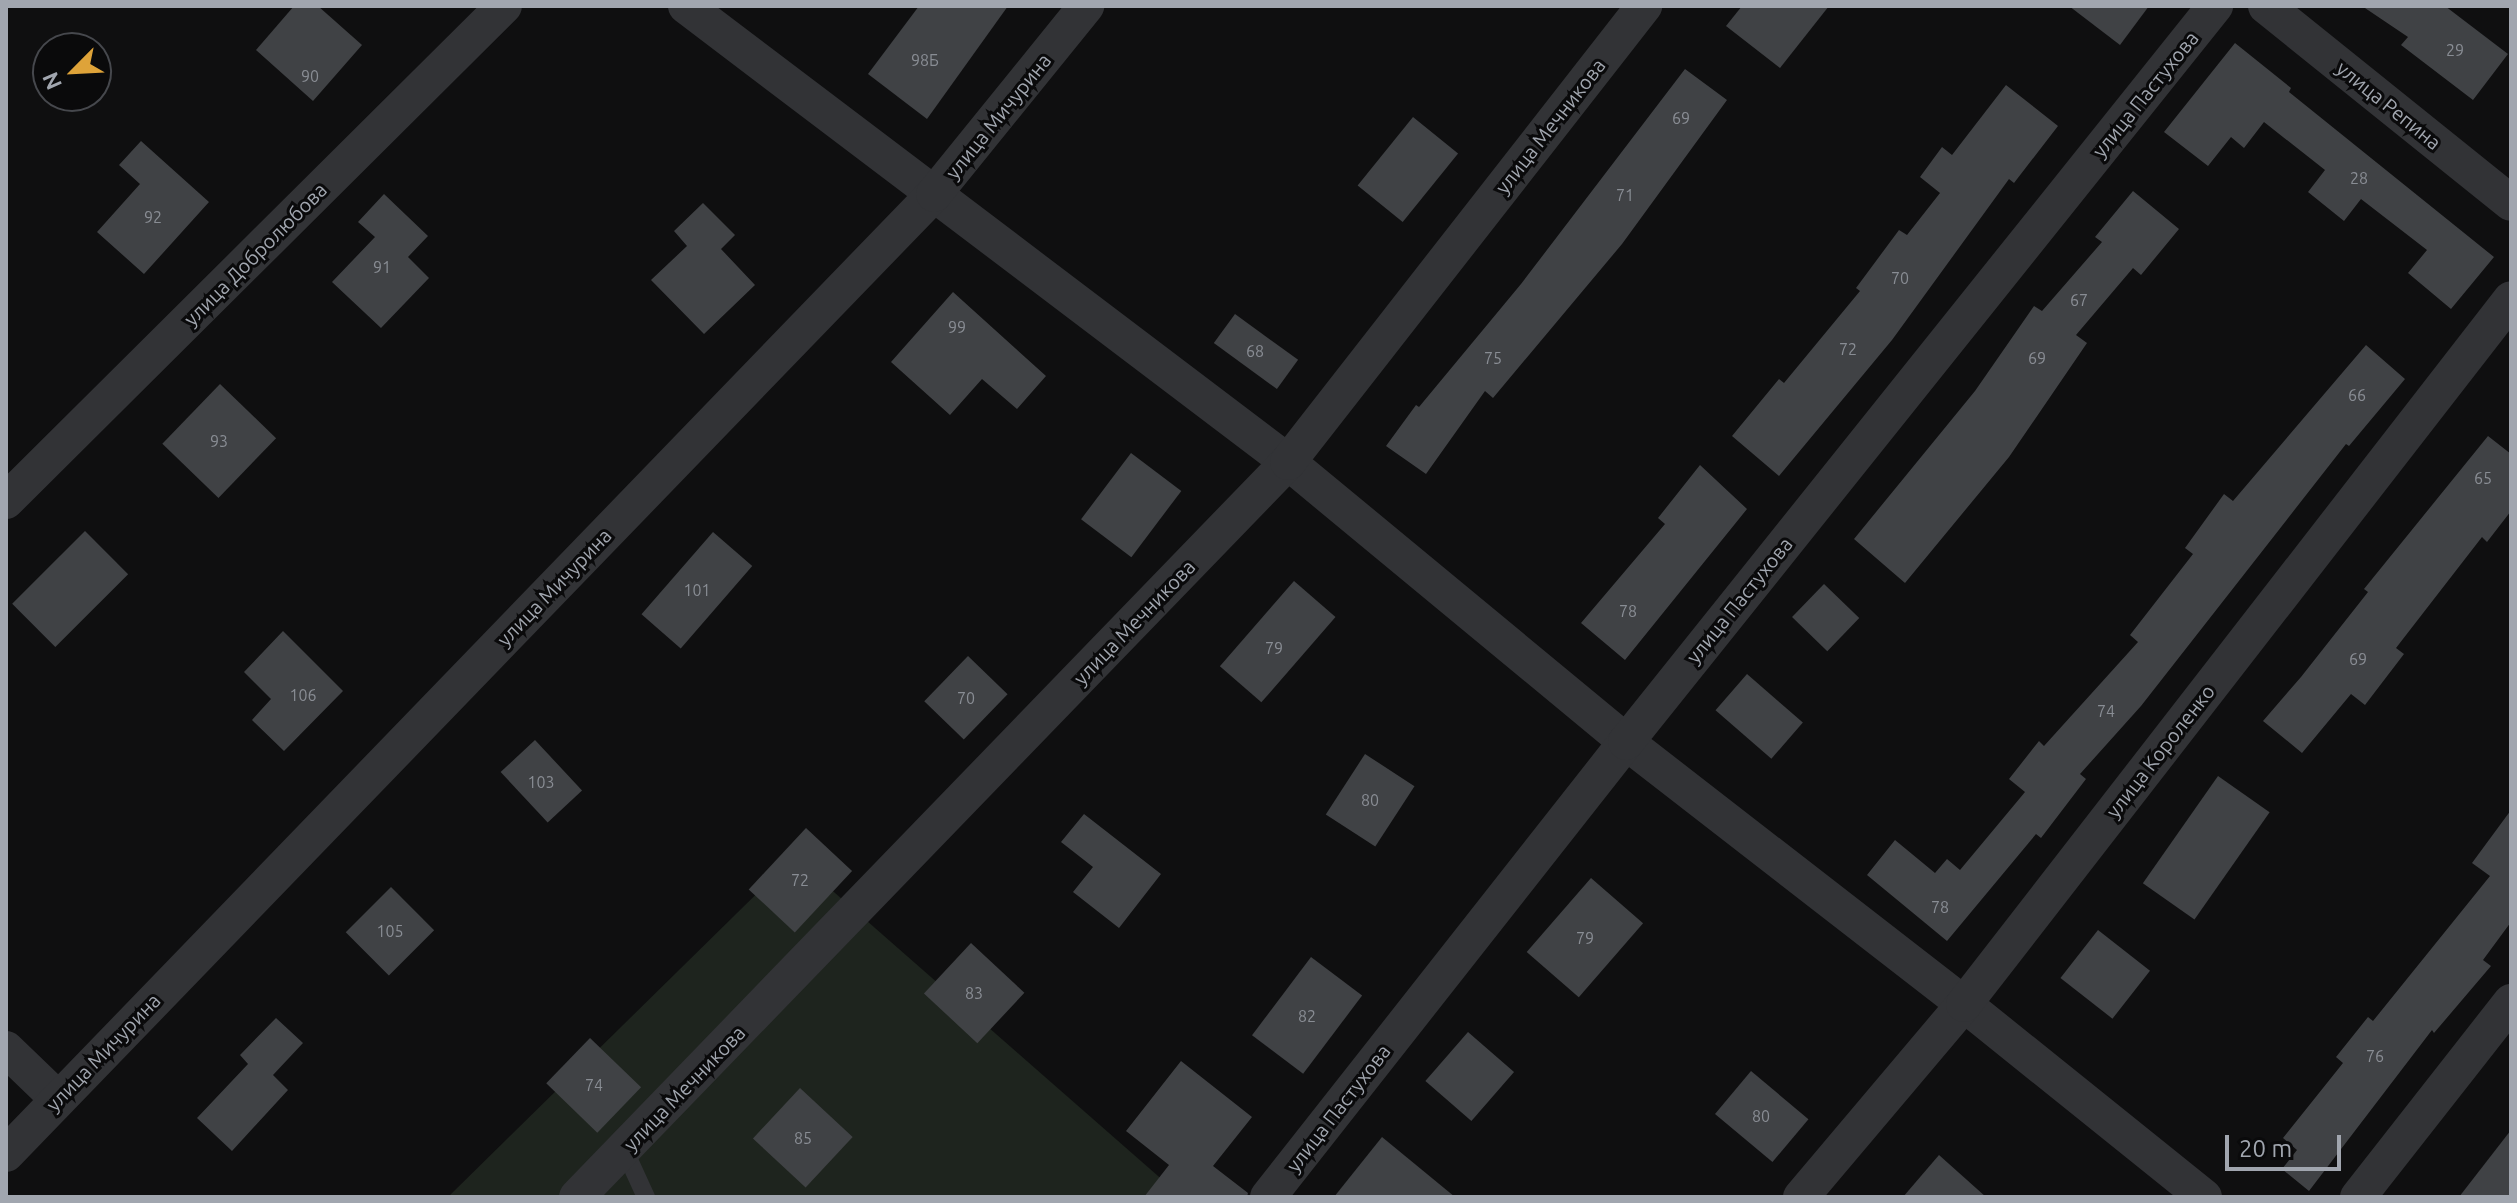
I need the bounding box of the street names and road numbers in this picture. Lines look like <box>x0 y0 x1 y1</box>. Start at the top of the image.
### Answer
street label: улица Пастухова <box>2087 26 2203 162</box>
street label: улица Мичурина <box>940 49 1056 183</box>
street label: улица Мечникова <box>1490 54 1610 198</box>
street label: улица Репина <box>2332 56 2446 154</box>
street label: улица Добролюбова <box>179 178 331 330</box>
street label: улица Мичурина <box>492 523 616 651</box>
street label: улица Пастухова <box>1681 532 1797 668</box>
street label: улица Мечникова <box>1068 554 1200 690</box>
street label: улица Короленко <box>2101 680 2219 822</box>
street label: улица Мичурина <box>41 988 165 1116</box>
street label: улица Мечникова <box>618 1020 750 1156</box>
street label: улица Пастухова <box>1281 1040 1395 1176</box>

